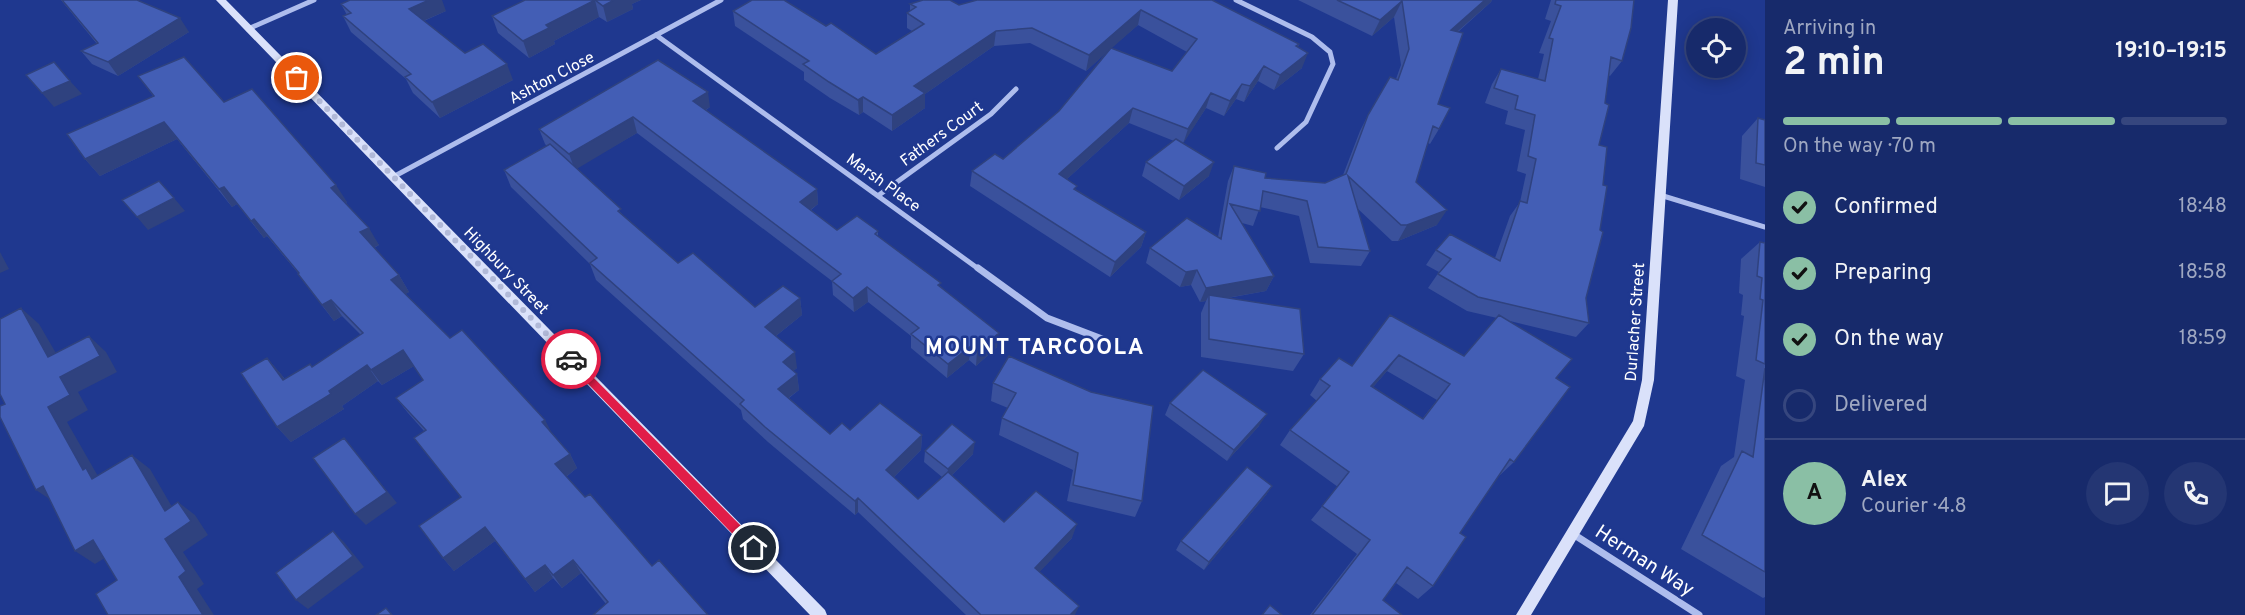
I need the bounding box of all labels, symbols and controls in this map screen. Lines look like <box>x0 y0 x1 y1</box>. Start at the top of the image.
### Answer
text: Arriving in <box>1783 16 1876 42</box>
map controls <box>1686 18 1746 78</box>
button: locate <box>1686 18 1746 78</box>
text: 19:10–19:15 <box>2115 38 2227 65</box>
text: 2 min <box>1783 40 1885 89</box>
street label: Ashton Close <box>506 48 598 110</box>
pin <box>271 52 322 103</box>
icon: bag <box>280 61 313 94</box>
street label: Fathers Court <box>897 98 988 171</box>
text: On the way · 70 m <box>1783 134 1936 160</box>
street label: Marsh Place <box>842 150 924 217</box>
icon: check <box>1783 191 1816 224</box>
text: Confirmed <box>1834 194 1938 221</box>
text: 18:48 <box>2178 194 2227 220</box>
street label: Highbury Street <box>459 223 552 319</box>
icon: check <box>1783 257 1816 290</box>
text: Preparing <box>1834 260 1932 287</box>
text: 18:58 <box>2178 260 2227 286</box>
street label: Durlacher Street <box>1622 262 1650 382</box>
icon: check <box>1783 323 1816 356</box>
text: On the way <box>1834 326 1944 353</box>
text: 18:59 <box>2179 326 2227 352</box>
courier <box>541 329 601 389</box>
district label: MOUNT TARCOOLA <box>925 335 1145 362</box>
icon: car <box>555 343 588 376</box>
text: Delivered <box>1834 392 1928 419</box>
button: chat <box>2086 462 2149 525</box>
button: phone <box>2164 462 2227 525</box>
text: Alex <box>1861 467 1908 494</box>
text: A <box>1807 480 1822 507</box>
text: Courier · 4.8 <box>1861 494 1967 520</box>
street label: Herman Way <box>1589 520 1699 603</box>
pin <box>728 522 779 573</box>
icon: home <box>737 531 770 564</box>

